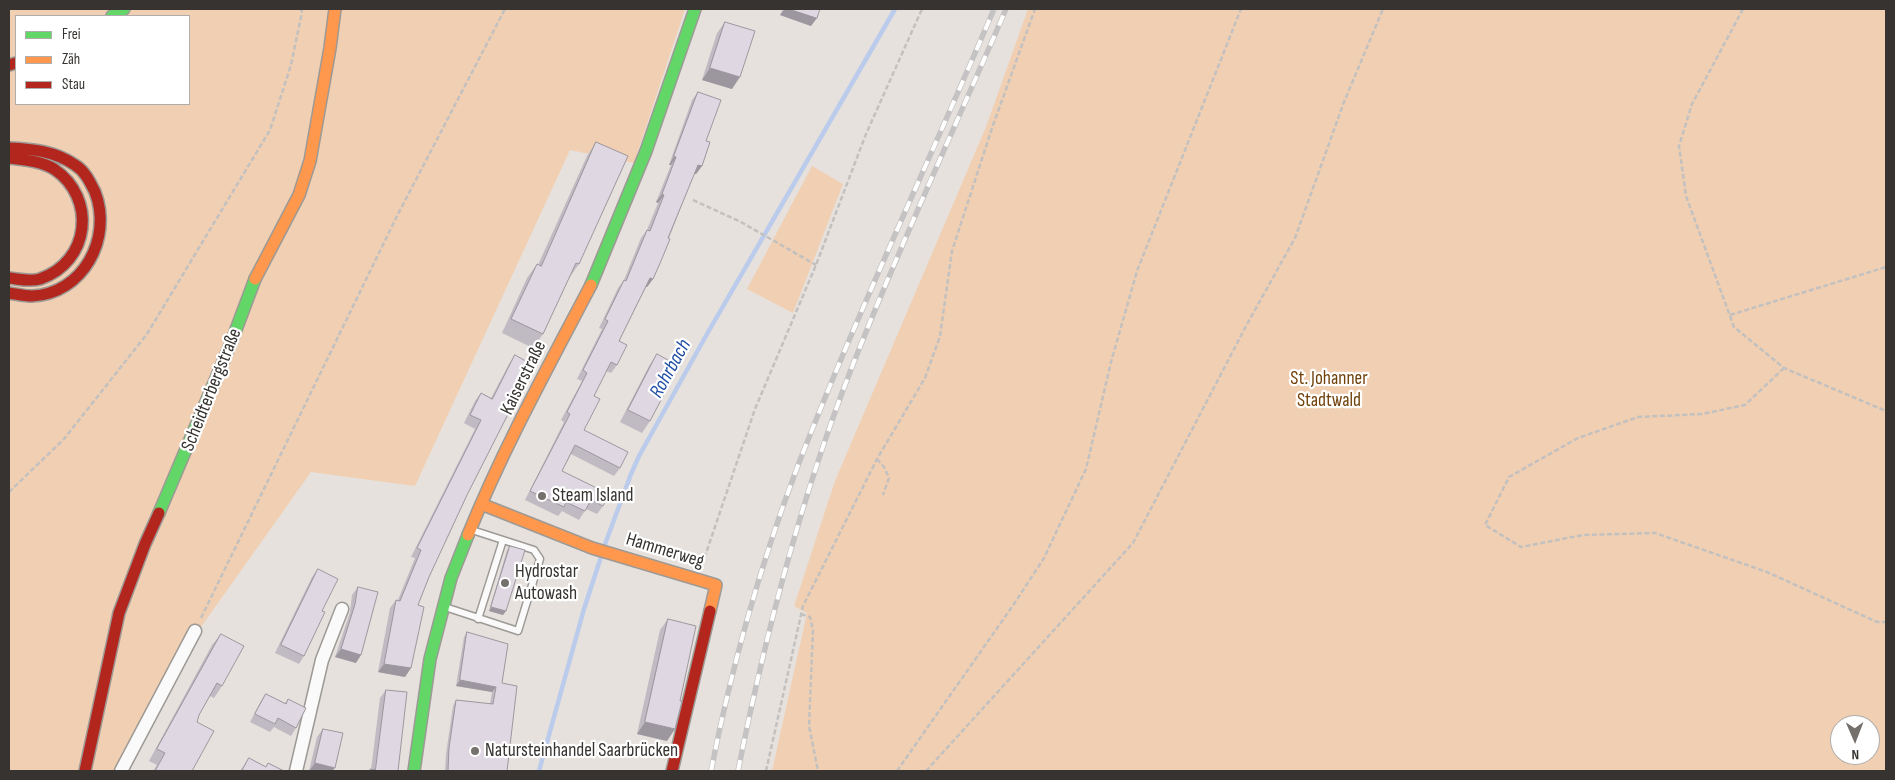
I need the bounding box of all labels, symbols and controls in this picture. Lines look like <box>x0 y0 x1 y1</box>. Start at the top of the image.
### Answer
legend <box>15 15 190 105</box>
text: Frei <box>62 25 81 44</box>
text: Zäh <box>62 50 80 69</box>
text: Stau <box>62 75 85 94</box>
street label: Scheidterbergstraße <box>177 325 247 455</box>
water label: Rohrbach <box>645 335 697 403</box>
street label: Kaiserstraße <box>496 337 552 419</box>
park label: St. Johanner Stadtwald <box>1290 368 1368 412</box>
place label: Steam Island <box>552 485 634 507</box>
marker: Steam Island <box>536 490 548 502</box>
street label: Hammerweg <box>623 528 707 574</box>
place label: Hydrostar Autowash <box>515 561 578 605</box>
marker: Hydrostar Autowash <box>499 577 511 589</box>
north arrow <box>1830 715 1880 765</box>
place label: Natursteinhandel Saarbrücken <box>485 740 678 762</box>
marker: Natursteinhandel Saarbrücken <box>469 745 481 757</box>
text: N <box>1851 746 1859 763</box>

